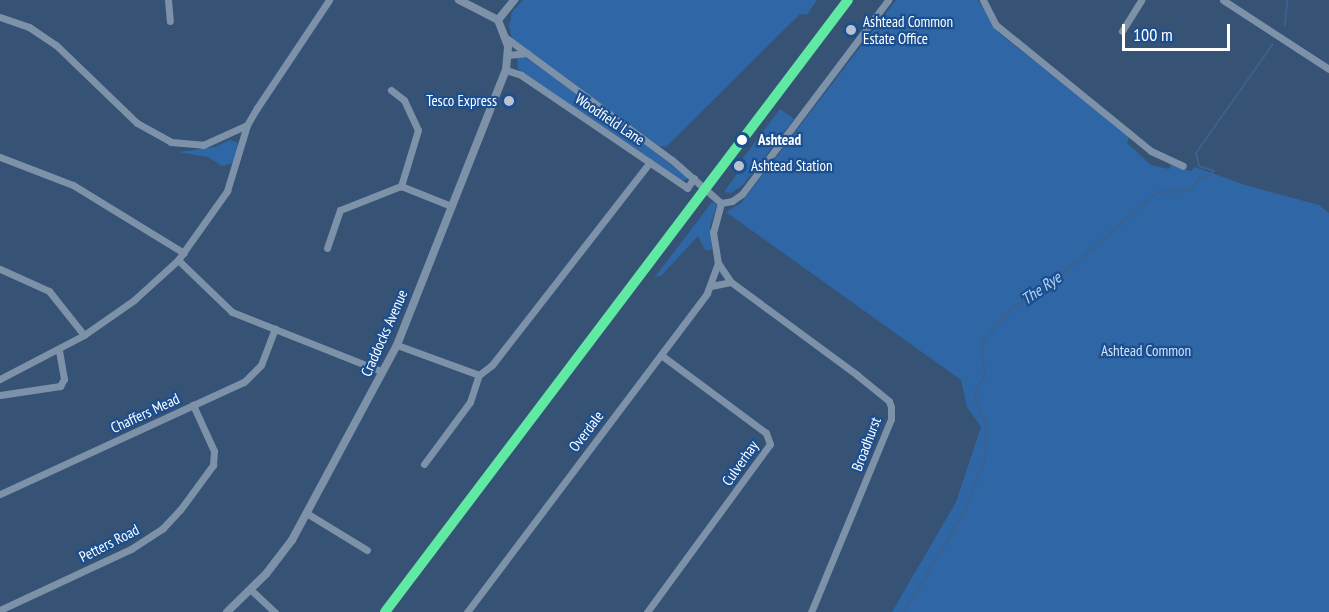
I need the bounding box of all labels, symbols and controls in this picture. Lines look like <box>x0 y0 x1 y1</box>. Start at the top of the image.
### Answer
place label: Ashtead Common Estate Office <box>863 12 953 47</box>
scale bar <box>1125 12 1233 50</box>
marker: Ashtead Common Estate Office <box>844 23 858 37</box>
text: 100 m <box>1133 23 1173 46</box>
street label: Woodfield Lane <box>572 89 648 149</box>
place label: Tesco Express <box>426 92 497 110</box>
marker: Tesco Express <box>502 94 516 108</box>
marker: Ashtead <box>731 129 753 151</box>
place label: Ashtead <box>758 131 801 149</box>
place label: Ashtead Station <box>751 157 833 175</box>
marker: Ashtead Station <box>732 159 746 173</box>
water label: The Rye <box>1017 267 1065 309</box>
street label: Craddocks Avenue <box>357 287 411 379</box>
park label: Ashtead Common <box>1101 342 1191 360</box>
street label: Chaffers Mead <box>108 389 182 437</box>
street label: Overdale <box>565 407 607 455</box>
street label: Broadhurst <box>847 414 885 474</box>
street label: Culverhay <box>718 437 762 489</box>
street label: Petters Road <box>76 520 142 566</box>

